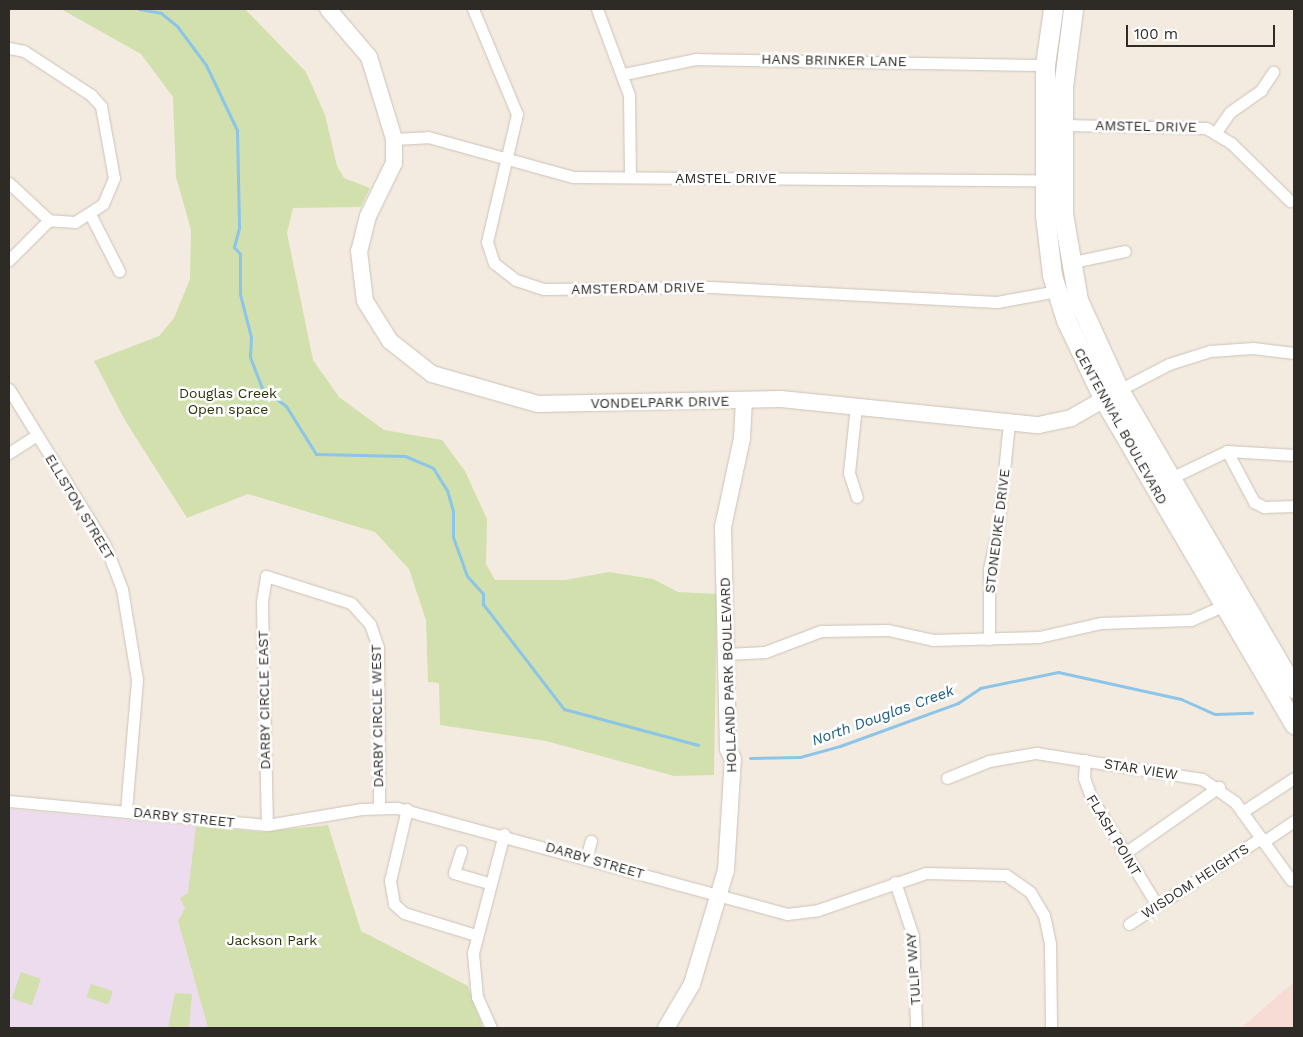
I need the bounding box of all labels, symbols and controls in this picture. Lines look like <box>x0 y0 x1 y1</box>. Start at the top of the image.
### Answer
scale bar <box>1128 15 1277 47</box>
text: 100 m <box>1134 25 1178 43</box>
street label: HANS BRINKER LANE <box>761 50 907 70</box>
street label: AMSTEL DRIVE <box>1095 117 1197 135</box>
street label: AMSTEL DRIVE <box>675 170 777 186</box>
street label: AMSTERDAM DRIVE <box>571 278 705 298</box>
street label: CENTENNIAL BOULEVARD <box>1071 345 1171 507</box>
park label: Douglas Creek Open space <box>179 385 277 418</box>
street label: VONDELPARK DRIVE <box>590 392 730 412</box>
street label: ELLSTON STREET <box>42 451 118 563</box>
street label: STONEDIKE DRIVE <box>981 468 1013 594</box>
street label: HOLLAND PARK BOULEVARD <box>716 577 740 773</box>
street label: DARBY CIRCLE EAST <box>254 630 274 770</box>
street label: DARBY CIRCLE WEST <box>367 644 387 788</box>
water label: North Douglas Creek <box>809 682 957 750</box>
street label: STAR VIEW <box>1103 755 1179 783</box>
street label: FLASH POINT <box>1083 791 1145 879</box>
street label: DARBY STREET <box>132 803 236 831</box>
street label: DARBY STREET <box>543 838 647 882</box>
street label: WISDOM HEIGHTS <box>1138 840 1252 922</box>
park label: Jackson Park <box>227 932 317 948</box>
street label: TULIP WAY <box>902 932 924 1006</box>

